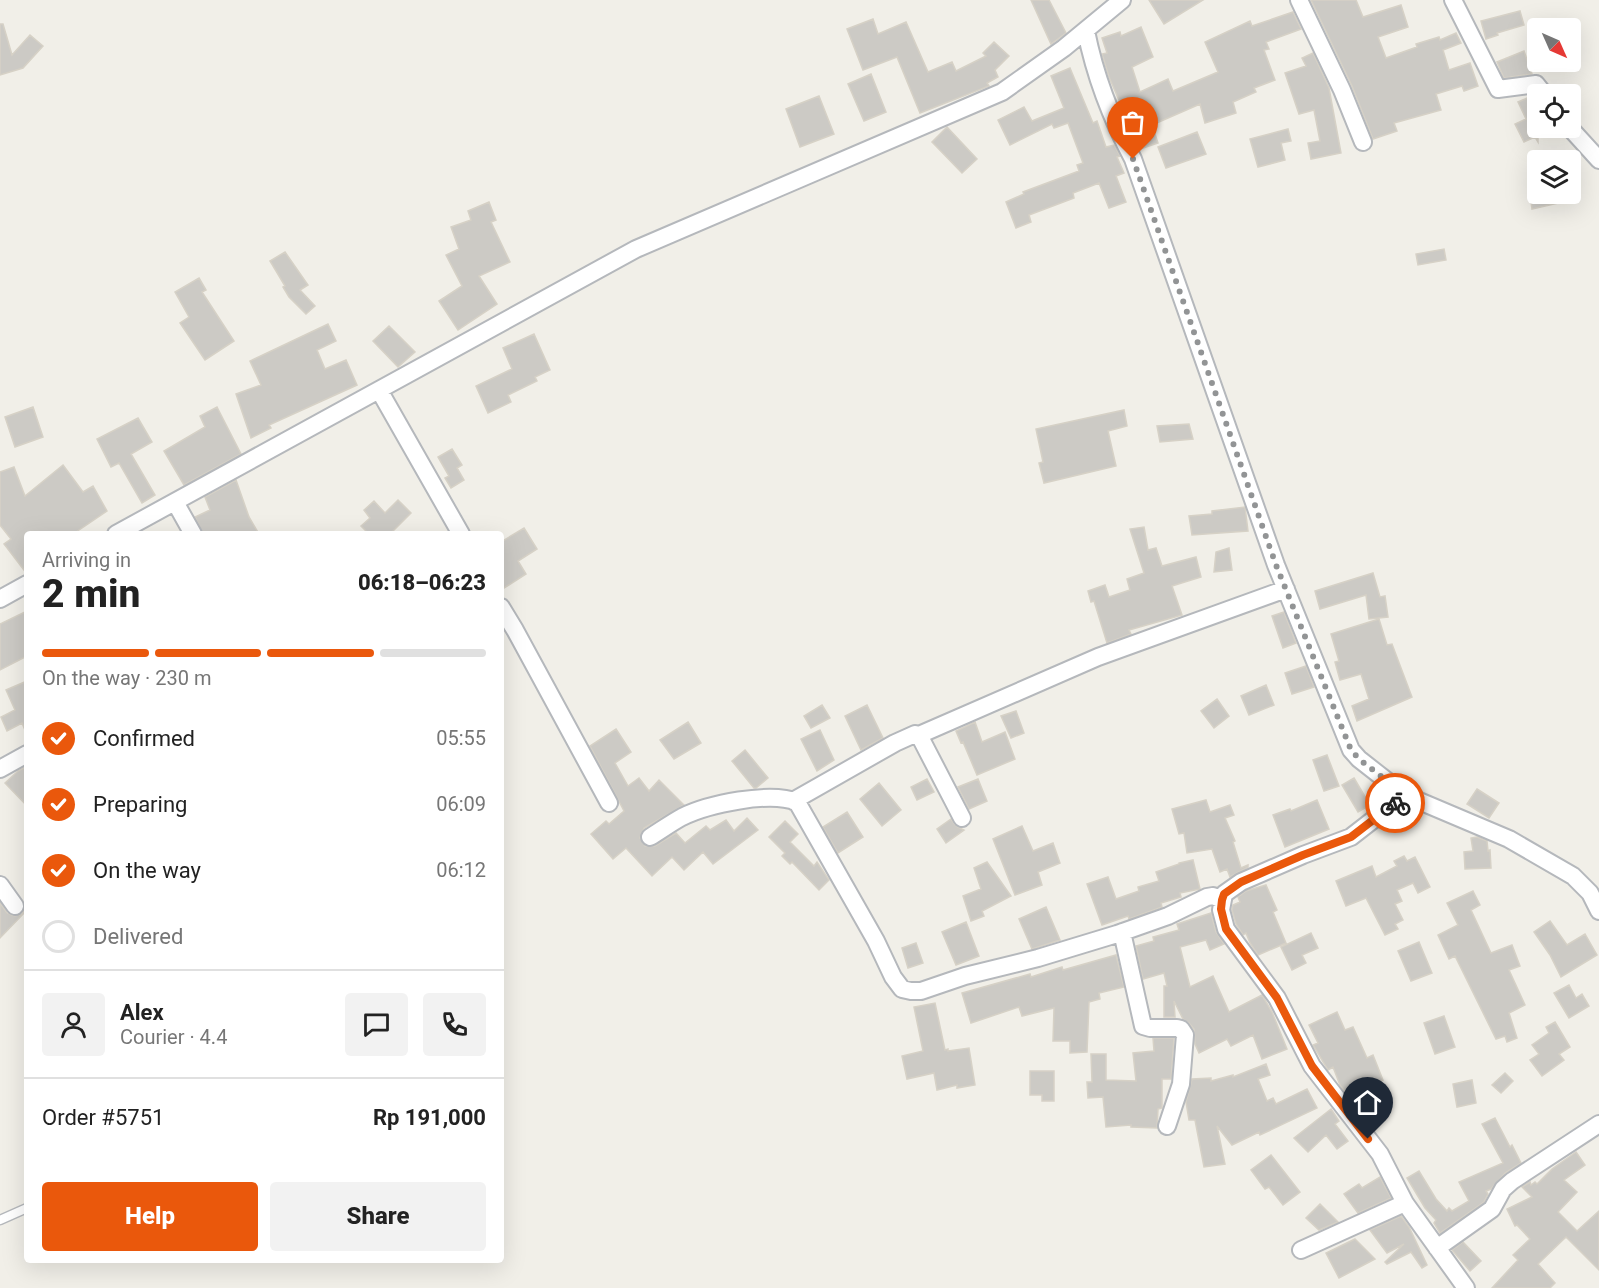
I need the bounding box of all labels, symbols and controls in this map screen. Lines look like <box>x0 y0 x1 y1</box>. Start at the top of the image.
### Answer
north arrow <box>1527 18 1581 72</box>
map controls <box>1527 18 1581 204</box>
button: locate <box>1527 84 1581 138</box>
pin <box>1107 97 1158 159</box>
icon: bag <box>1116 106 1149 139</box>
button: layers <box>1527 150 1581 204</box>
text: Arriving in <box>42 548 131 572</box>
text: 06:18–06:23 <box>358 570 486 595</box>
text: 2 min <box>42 571 140 617</box>
text: On the way · 230 m <box>42 666 211 690</box>
icon: check <box>42 722 75 755</box>
text: Confirmed <box>93 726 195 751</box>
text: 05:55 <box>436 726 486 750</box>
courier <box>1365 773 1425 833</box>
icon: bike <box>1379 787 1412 820</box>
icon: check <box>42 788 75 821</box>
text: Preparing <box>93 792 187 817</box>
text: 06:09 <box>436 792 486 816</box>
icon: check <box>42 854 75 887</box>
text: On the way <box>93 858 201 883</box>
text: 06:12 <box>436 858 486 882</box>
text: Delivered <box>93 924 183 949</box>
button: person <box>42 993 105 1056</box>
button: chat <box>345 993 408 1056</box>
button: phone <box>423 993 486 1056</box>
text: Alex <box>120 1000 164 1025</box>
text: Courier · 4.4 <box>120 1025 227 1049</box>
pin <box>1342 1077 1393 1139</box>
icon: home <box>1351 1086 1384 1119</box>
text: Order #5751 <box>42 1105 164 1130</box>
text: Rp 191,000 <box>373 1105 486 1130</box>
button: Help <box>42 1182 258 1251</box>
button: Share <box>270 1182 486 1251</box>

